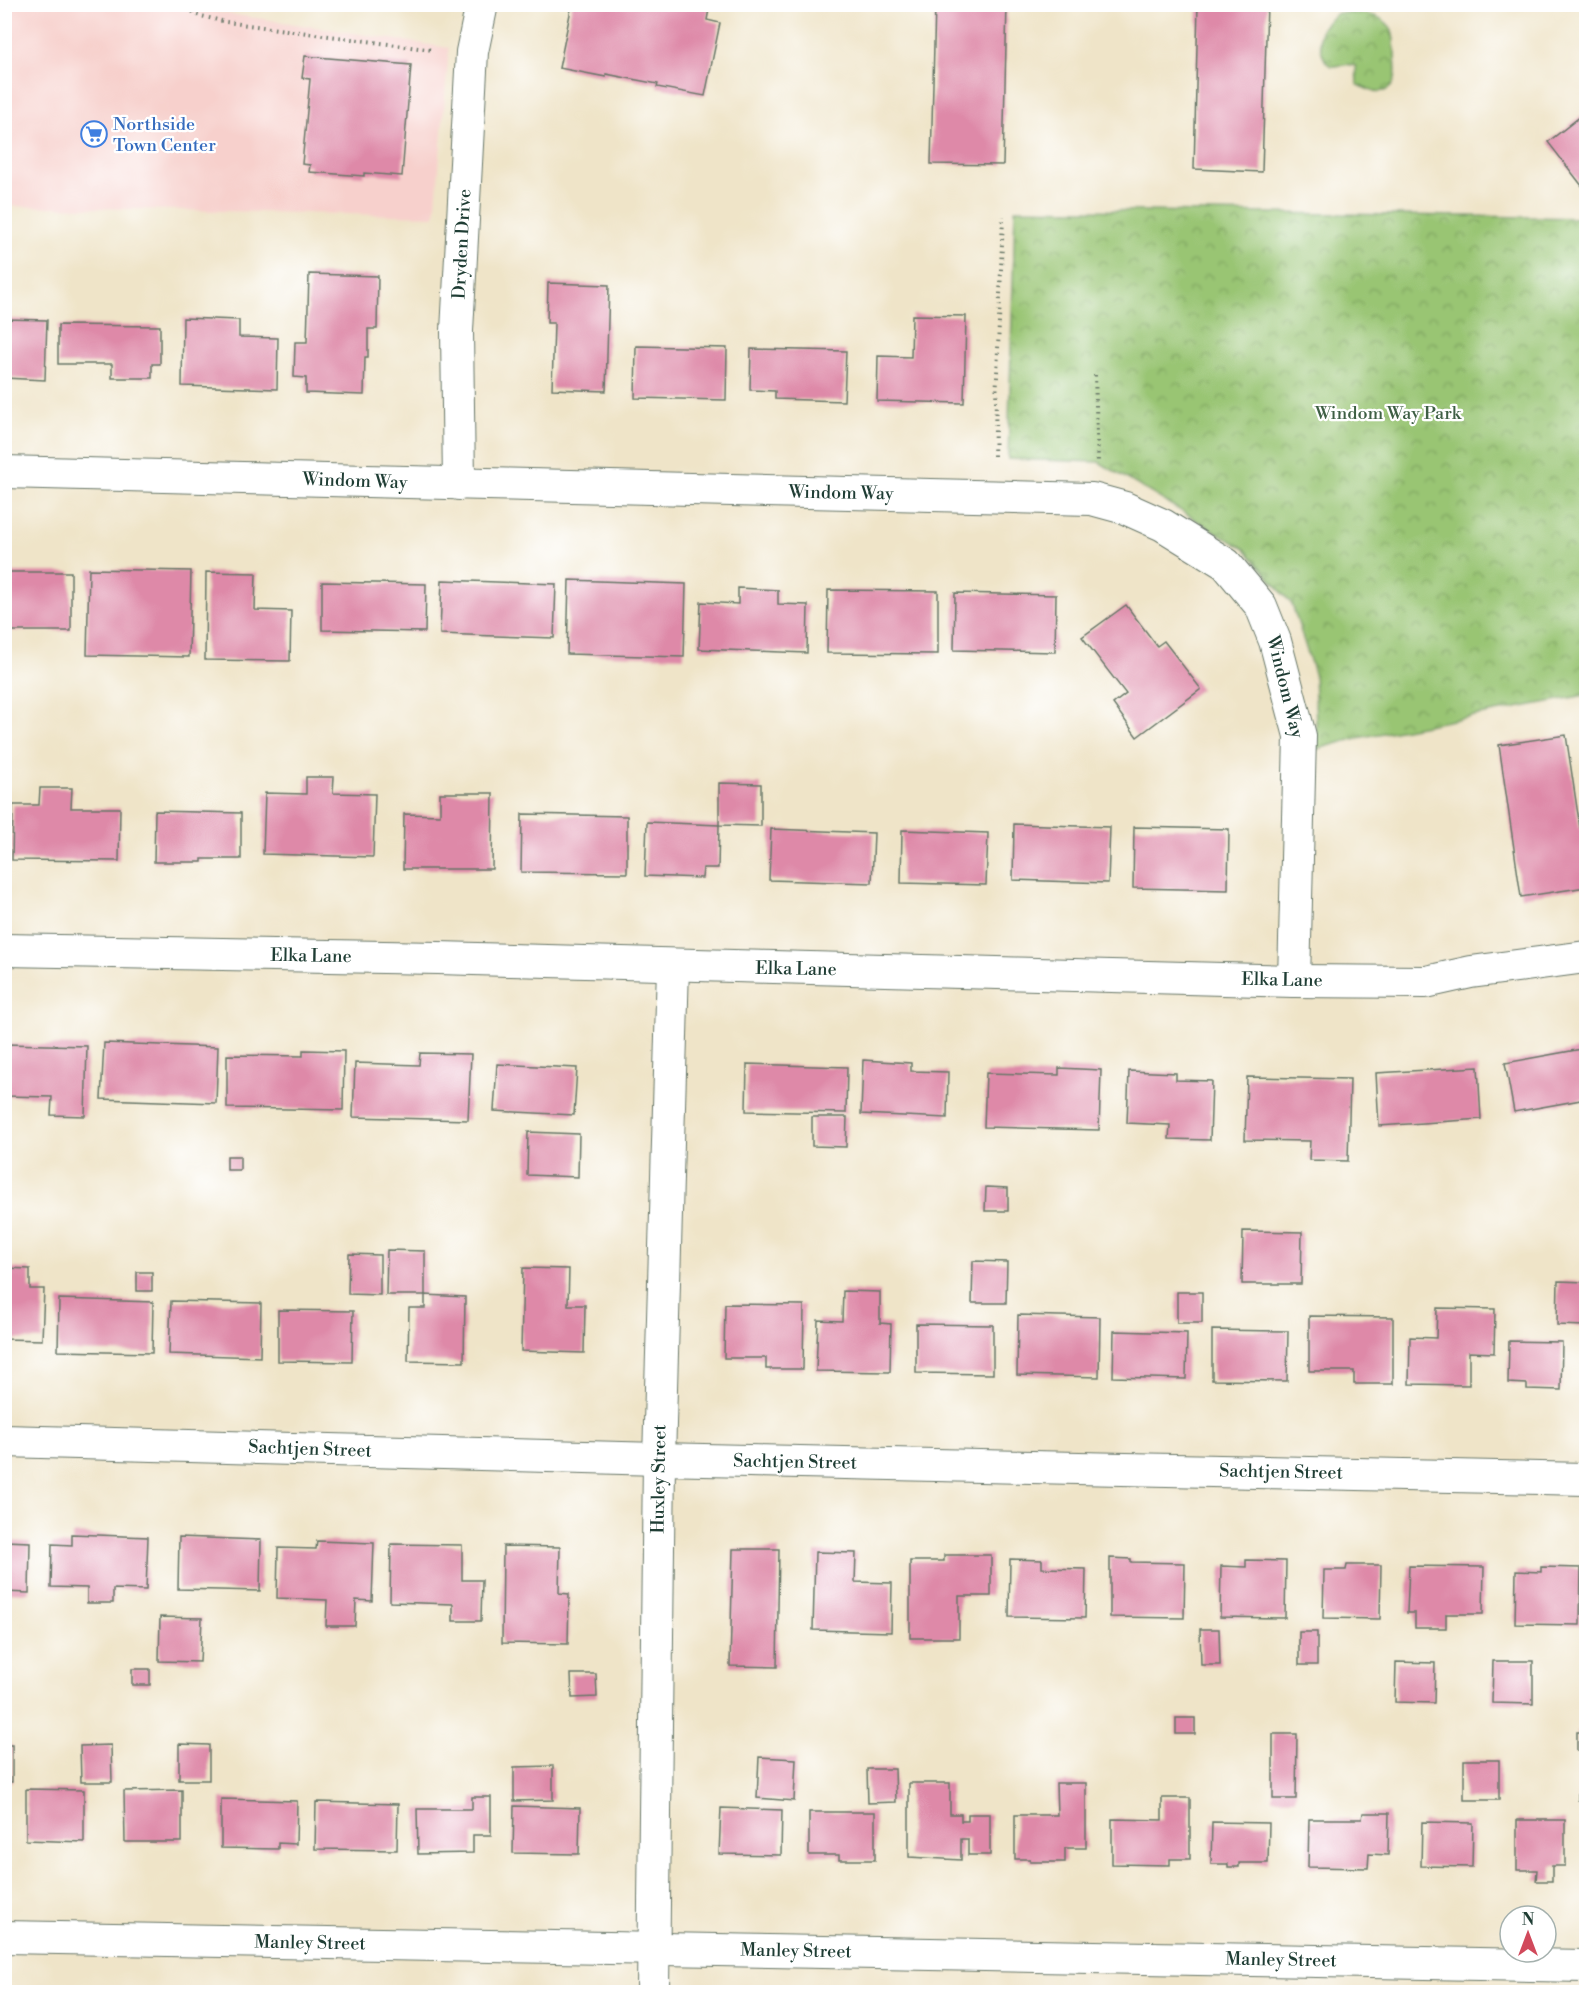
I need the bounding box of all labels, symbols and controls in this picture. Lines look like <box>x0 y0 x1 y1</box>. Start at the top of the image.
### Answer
place label: Northside Town Center <box>113 113 216 157</box>
supermarket icon: Northside Town Center <box>79 119 109 149</box>
street label: Dryden Drive <box>448 188 476 300</box>
park label: Windom Way Park <box>1314 402 1463 425</box>
street label: Windom Way <box>301 468 408 494</box>
street label: Windom Way <box>787 481 894 505</box>
street label: Windom Way <box>1261 632 1309 741</box>
street label: Elka Lane <box>270 944 352 968</box>
street label: Elka Lane <box>755 957 837 981</box>
street label: Elka Lane <box>1241 968 1323 992</box>
street label: Huxley Street <box>647 1423 671 1534</box>
street label: Sachtjen Street <box>248 1435 373 1463</box>
street label: Sachtjen Street <box>733 1449 858 1475</box>
street label: Sachtjen Street <box>1219 1459 1344 1485</box>
north arrow <box>1498 1904 1558 1964</box>
text: N <box>1522 1910 1535 1930</box>
street label: Manley Street <box>254 1931 367 1955</box>
street label: Manley Street <box>740 1939 853 1963</box>
street label: Manley Street <box>1225 1948 1338 1972</box>

